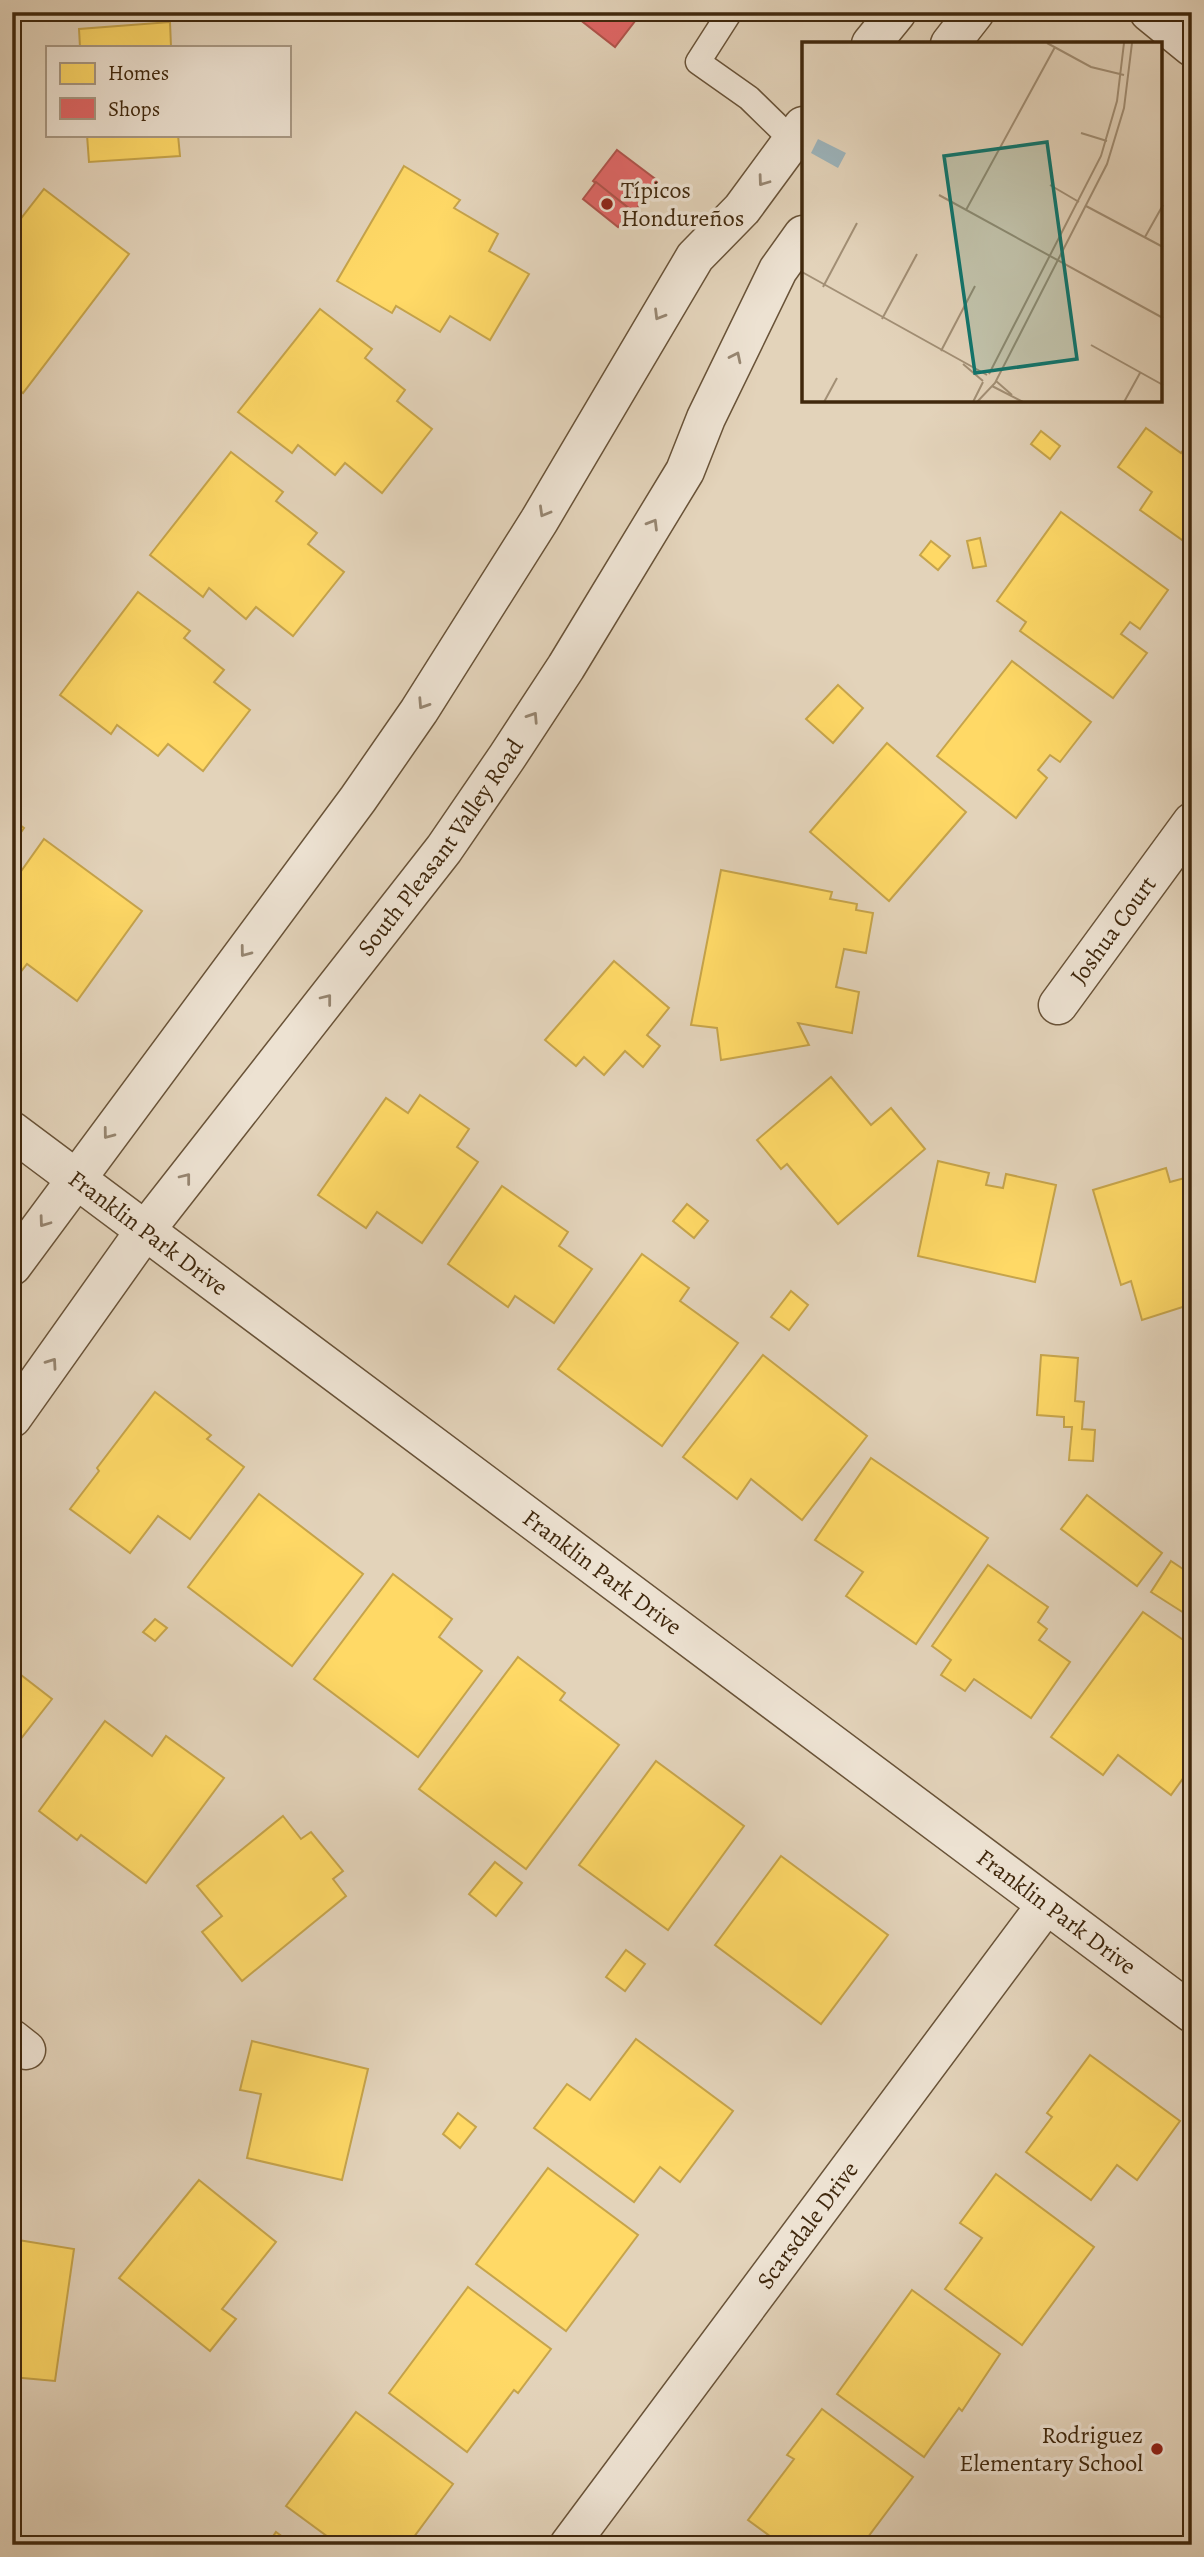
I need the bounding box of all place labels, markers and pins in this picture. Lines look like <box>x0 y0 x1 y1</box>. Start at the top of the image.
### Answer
place label: Típicos Hondureños <box>621 174 744 234</box>
marker: Típicos Hondureños <box>599 196 615 212</box>
place label: Rodriguez Elementary School <box>959 2419 1143 2479</box>
marker: Rodriguez Elementary School <box>1149 2441 1165 2457</box>

